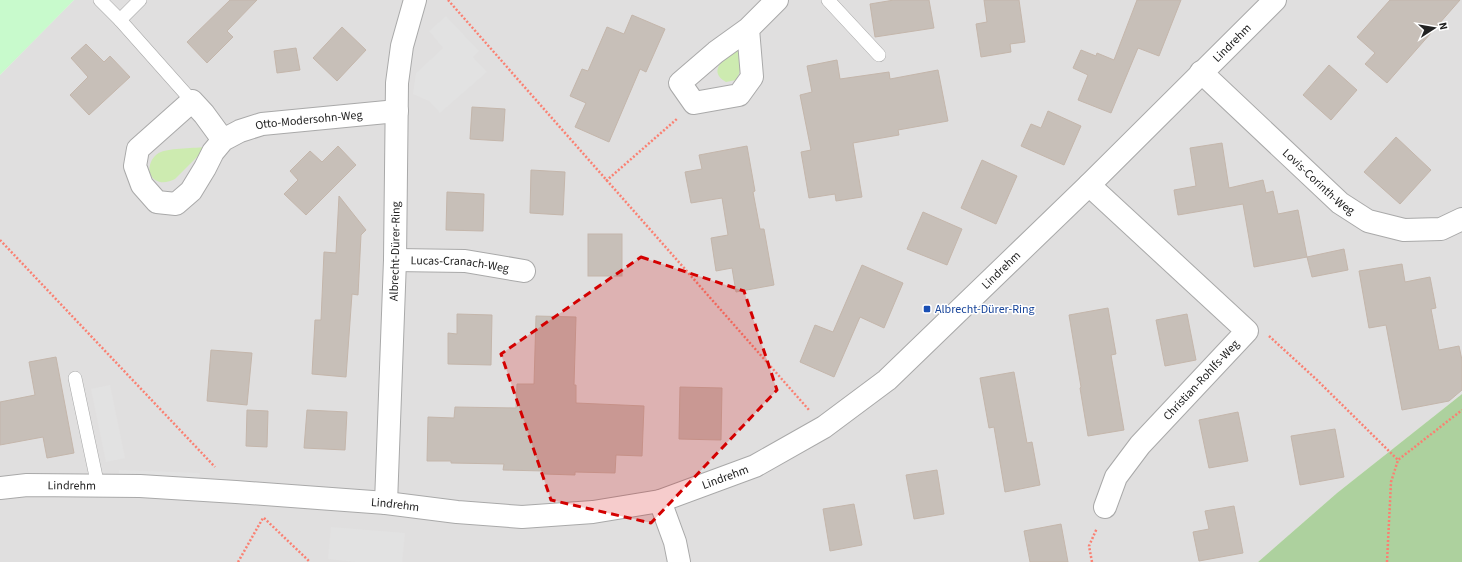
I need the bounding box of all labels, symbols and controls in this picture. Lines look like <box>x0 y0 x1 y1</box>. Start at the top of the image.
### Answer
north arrow <box>1414 8 1454 48</box>
street label: Lindrehm <box>1209 20 1255 66</box>
text: N <box>1435 21 1451 31</box>
street label: Otto-Modersohn-Weg <box>253 106 363 135</box>
street label: Lovis-Corinth-Weg <box>1278 145 1358 219</box>
street label: Albrecht-Dürer-Ring <box>385 201 405 301</box>
street label: Lindrehm <box>978 247 1025 293</box>
street label: Lucas-Cranach-Weg <box>410 252 510 277</box>
place label: Albrecht-Dürer-Ring <box>935 301 1035 318</box>
marker: Albrecht-Dürer-Ring <box>922 304 932 314</box>
street label: Christian-Rohlfs-Weg <box>1159 336 1243 425</box>
street label: Lindrehm <box>700 461 751 494</box>
street label: Lindrehm <box>47 477 96 495</box>
street label: Lindrehm <box>370 494 420 516</box>

